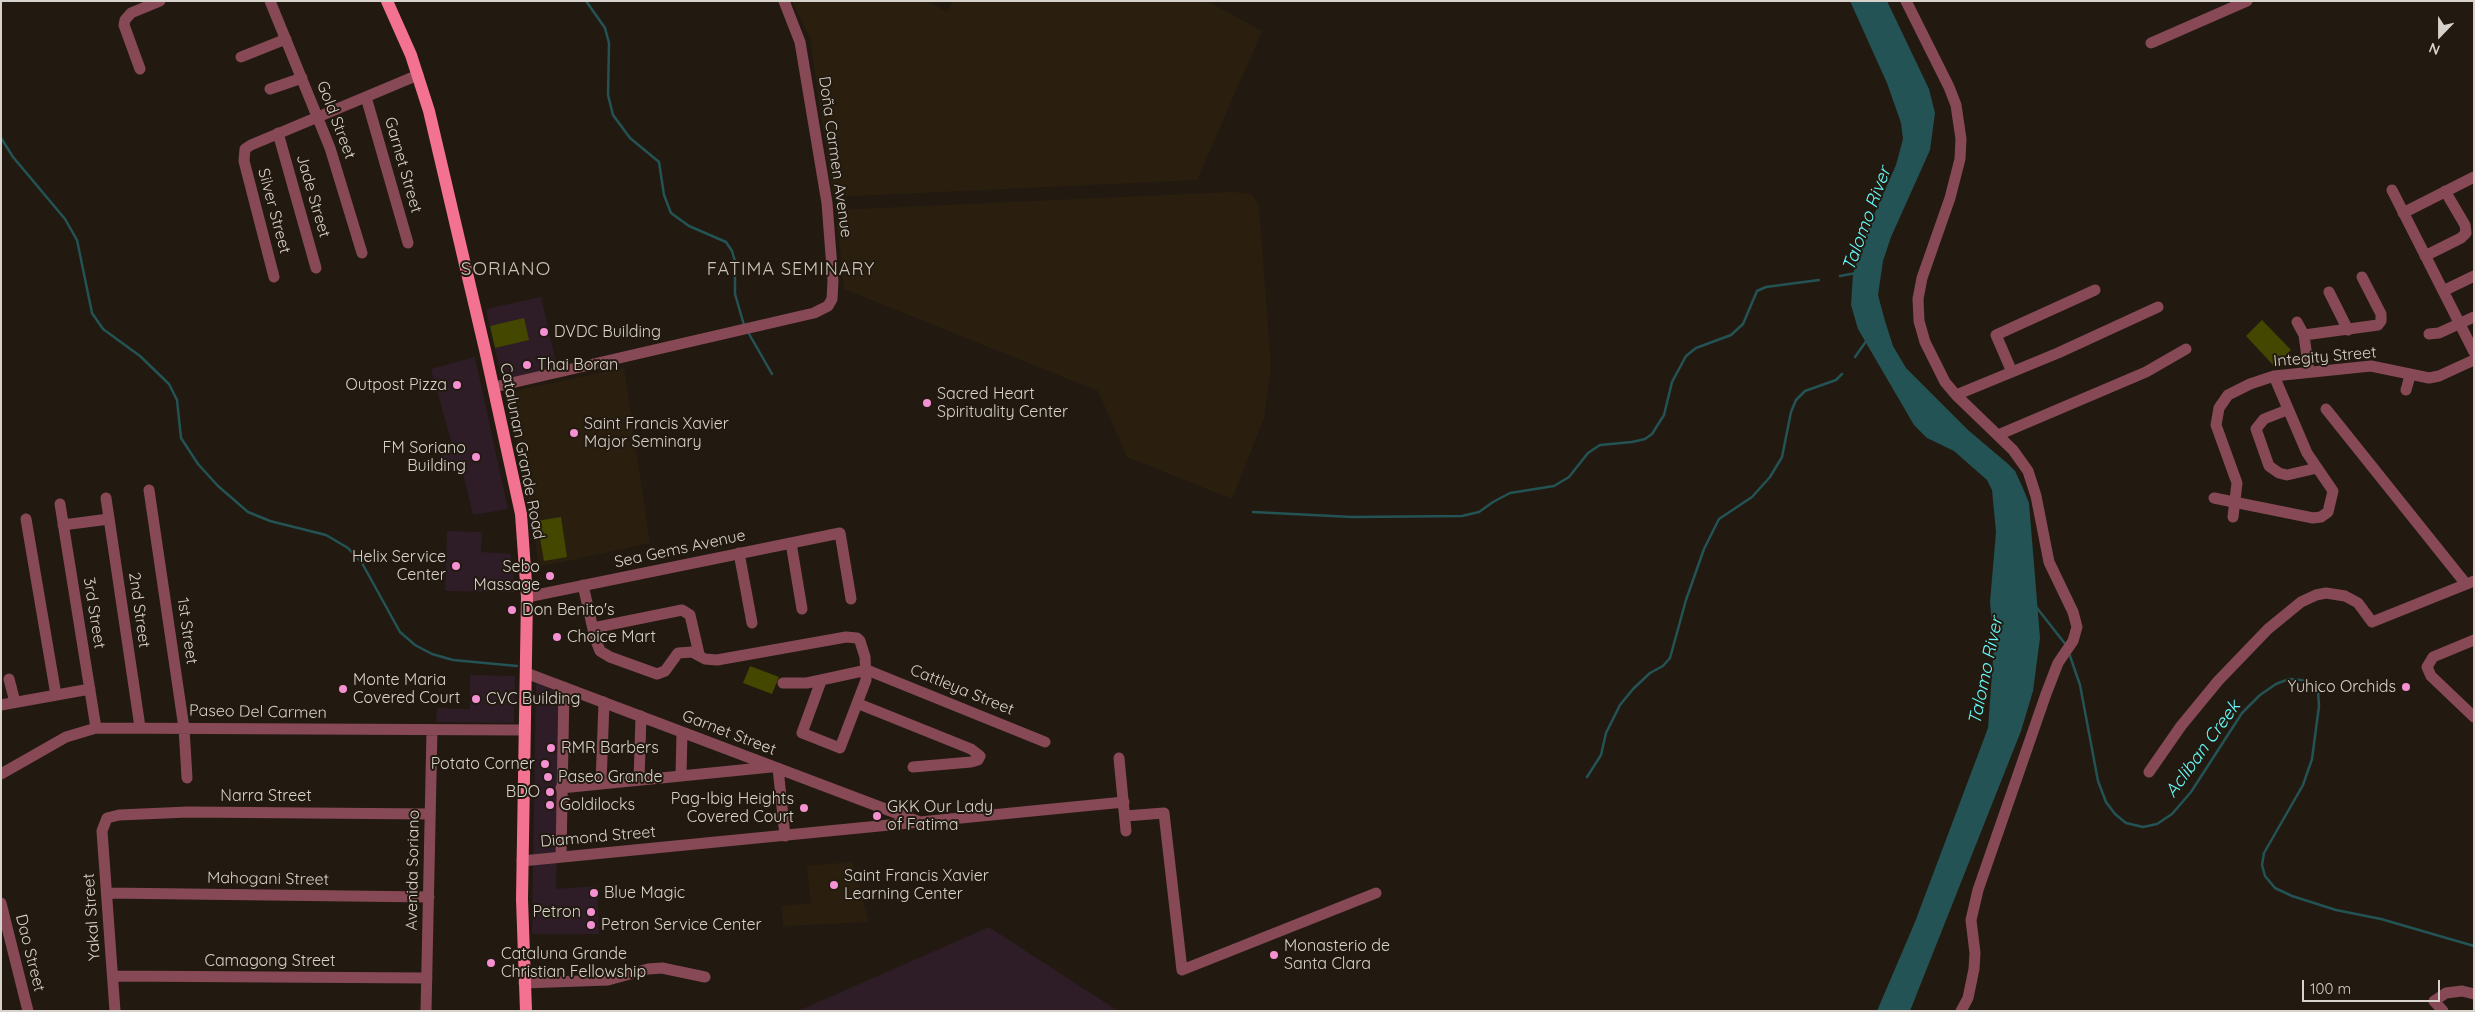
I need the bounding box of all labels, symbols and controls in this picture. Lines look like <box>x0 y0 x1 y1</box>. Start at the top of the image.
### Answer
north arrow <box>2415 10 2465 60</box>
text: N <box>2426 39 2443 59</box>
street label: Doña Carmen Avenue <box>814 75 856 239</box>
street label: Gold Street <box>312 78 360 162</box>
street label: Garnet Street <box>380 115 426 215</box>
street label: Jade Street <box>292 152 334 240</box>
water label: Talomo River <box>1838 164 1896 274</box>
street label: Silver Street <box>253 166 295 256</box>
district label: SORIANO <box>460 258 552 280</box>
district label: FATIMA SEMINARY <box>705 259 877 281</box>
place label: DVDC Building <box>554 322 661 342</box>
marker: DVDC Building <box>538 326 550 338</box>
street label: Integity Street <box>2273 343 2377 371</box>
place label: Thai Boran <box>537 355 618 375</box>
marker: Thai Boran <box>521 359 533 371</box>
street label: Catalunan Grande Road <box>495 361 549 541</box>
place label: Outpost Pizza <box>346 375 447 395</box>
marker: Outpost Pizza <box>451 379 463 391</box>
place label: Sacred Heart Spirituality Center <box>937 384 1068 422</box>
marker: Sacred Heart Spirituality Center <box>921 397 933 409</box>
place label: Saint Francis Xavier Major Seminary <box>584 414 729 452</box>
marker: Saint Francis Xavier Major Seminary <box>568 427 580 439</box>
place label: FM Soriano Building <box>382 438 466 476</box>
marker: FM Soriano Building <box>470 451 482 463</box>
street label: Sea Gems Avenue <box>613 526 747 572</box>
place label: Helix Service Center <box>352 547 446 585</box>
place label: Sebo Massage <box>474 557 540 595</box>
marker: Helix Service Center <box>450 560 462 572</box>
marker: Sebo Massage <box>544 570 556 582</box>
street label: 2nd Street <box>124 571 154 649</box>
street label: 3rd Street <box>79 576 109 650</box>
street label: 1st Street <box>173 597 201 665</box>
place label: Don Benito's <box>522 600 615 620</box>
marker: Don Benito's <box>506 604 518 616</box>
water label: Talomo River <box>1964 615 2008 727</box>
place label: Choice Mart <box>567 627 656 647</box>
marker: Choice Mart <box>551 631 563 643</box>
street label: Cattleya Street <box>907 660 1017 720</box>
place label: Monte Maria Covered Court <box>353 670 460 708</box>
place label: Yuhico Orchids <box>2287 677 2396 697</box>
marker: Yuhico Orchids <box>2400 681 2412 693</box>
marker: Monte Maria Covered Court <box>337 683 349 695</box>
place label: CVC Building <box>486 689 581 709</box>
marker: CVC Building <box>470 693 482 705</box>
water label: Acliban Creek <box>2161 696 2245 802</box>
street label: Paseo Del Carmen <box>189 701 327 723</box>
street label: Garnet Street <box>679 706 779 760</box>
place label: RMR Barbers <box>561 738 659 758</box>
marker: RMR Barbers <box>545 742 557 754</box>
place label: Potato Corner <box>431 754 535 774</box>
marker: Potato Corner <box>539 758 551 770</box>
place label: Paseo Grande <box>558 767 662 787</box>
marker: Paseo Grande <box>542 771 554 783</box>
place label: BDO <box>506 782 540 802</box>
street label: Narra Street <box>220 786 312 806</box>
marker: BDO <box>544 786 556 798</box>
place label: Pag-Ibig Heights Covered Court <box>671 789 794 827</box>
place label: Goldilocks <box>560 795 635 815</box>
place label: GKK Our Lady of Fatima <box>887 797 993 835</box>
marker: Goldilocks <box>544 799 556 811</box>
marker: Pag-Ibig Heights Covered Court <box>798 802 810 814</box>
street label: Avenida Soriano <box>402 810 424 930</box>
marker: GKK Our Lady of Fatima <box>871 810 883 822</box>
street label: Diamond Street <box>539 822 657 852</box>
place label: Saint Francis Xavier Learning Center <box>844 866 989 904</box>
street label: Mahogani Street <box>207 868 329 890</box>
street label: Yakal Street <box>79 872 105 962</box>
marker: Saint Francis Xavier Learning Center <box>828 879 840 891</box>
place label: Blue Magic <box>604 883 685 903</box>
marker: Blue Magic <box>588 887 600 899</box>
place label: Petron <box>532 902 581 922</box>
marker: Petron <box>585 906 597 918</box>
street label: Dao Street <box>11 912 49 994</box>
place label: Petron Service Center <box>601 915 762 935</box>
marker: Petron Service Center <box>585 919 597 931</box>
place label: Monasterio de Santa Clara <box>1284 936 1390 974</box>
place label: Cataluna Grande Christian Fellowship <box>501 944 646 982</box>
marker: Monasterio de Santa Clara <box>1268 949 1280 961</box>
street label: Camagong Street <box>204 951 336 971</box>
marker: Cataluna Grande Christian Fellowship <box>485 957 497 969</box>
scale bar <box>2305 970 2442 1002</box>
text: 100 m <box>2310 979 2351 998</box>

